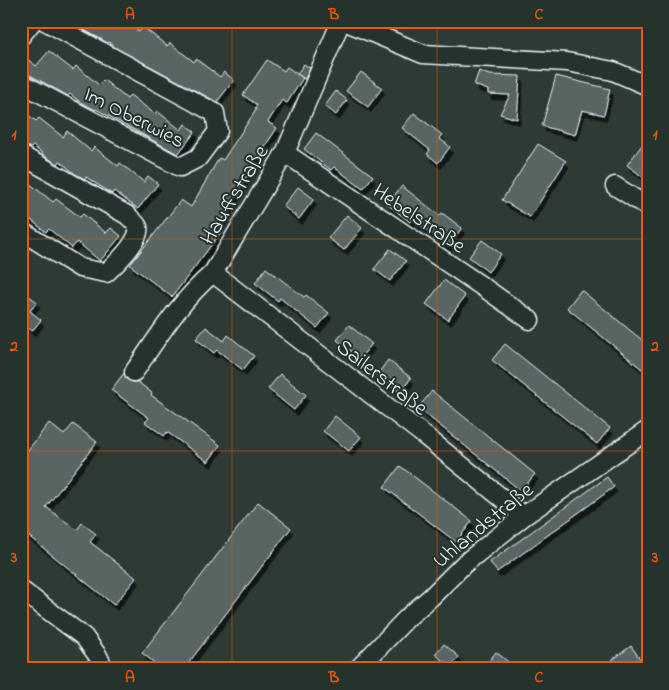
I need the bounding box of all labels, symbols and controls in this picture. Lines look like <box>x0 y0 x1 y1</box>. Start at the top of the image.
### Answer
text: A <box>125 3 135 27</box>
text: B <box>328 3 340 27</box>
text: C <box>535 3 544 27</box>
street label: Im Oberwies <box>77 79 190 158</box>
text: 1 <box>11 123 17 147</box>
text: 1 <box>652 123 658 147</box>
street label: Hauffstraße <box>193 139 278 252</box>
street label: Hebelstraße <box>365 176 472 263</box>
street label: Sailerstraße <box>328 332 434 425</box>
text: 2 <box>9 335 18 359</box>
text: 2 <box>650 335 659 359</box>
street label: Uhlandstraße <box>426 475 541 577</box>
text: 3 <box>10 546 18 570</box>
text: 3 <box>651 546 659 570</box>
text: A <box>125 666 135 690</box>
text: B <box>328 666 340 690</box>
text: C <box>535 666 544 690</box>

